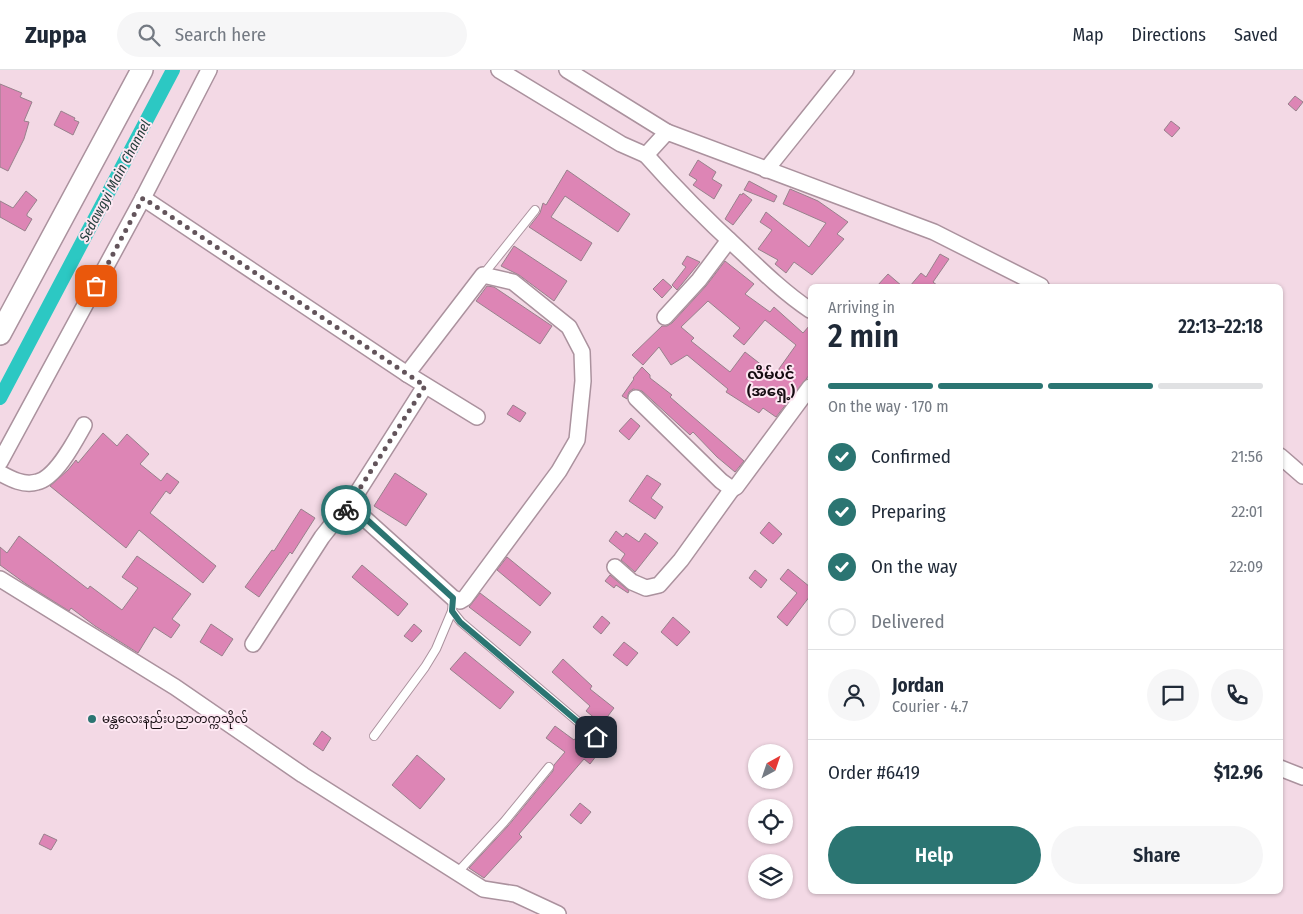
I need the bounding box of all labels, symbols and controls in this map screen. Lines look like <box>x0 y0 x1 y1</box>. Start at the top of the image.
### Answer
search box <box>117 12 467 57</box>
text: Zuppa <box>25 21 87 49</box>
icon: search <box>135 21 163 49</box>
text: Search here <box>175 23 266 46</box>
text: Map <box>1072 24 1104 46</box>
text: Directions <box>1132 24 1206 46</box>
text: Saved <box>1234 24 1278 46</box>
water label: Sedawgyi Main Channel <box>75 117 154 246</box>
pin <box>75 265 117 307</box>
icon: bag <box>82 272 110 300</box>
text: Arriving in <box>828 298 895 317</box>
text: 22:13–22:18 <box>1178 315 1263 338</box>
text: 2 min <box>828 317 899 355</box>
district label: လိမ်ပင် (အရှေ့) <box>747 364 795 403</box>
text: On the way · 170 m <box>828 397 948 416</box>
icon: check <box>828 443 856 471</box>
text: Confirmed <box>871 445 951 468</box>
text: 21:56 <box>1231 447 1263 466</box>
courier <box>321 485 371 535</box>
icon: bike <box>332 496 360 524</box>
icon: check <box>828 498 856 526</box>
text: Preparing <box>871 500 946 523</box>
text: 22:01 <box>1231 502 1263 521</box>
icon: check <box>828 553 856 581</box>
text: On the way <box>871 555 957 578</box>
text: 22:09 <box>1230 557 1263 576</box>
text: Delivered <box>871 610 945 633</box>
button: person <box>828 669 880 721</box>
button: chat <box>1147 669 1199 721</box>
button: phone <box>1211 669 1263 721</box>
text: Jordan <box>892 674 944 697</box>
text: Courier · 4.7 <box>892 697 968 716</box>
place label: မန္တလေးနည်းပညာတက္ကသိုလ် <box>102 710 248 729</box>
marker: မန္တလေးနည်းပညာတက္ကသိုလ် <box>86 713 98 725</box>
pin <box>575 716 617 758</box>
icon: home <box>582 723 610 751</box>
north arrow <box>748 744 792 789</box>
map controls <box>748 744 793 899</box>
text: Order #6419 <box>828 761 920 784</box>
text: $12.96 <box>1214 761 1263 784</box>
button: locate <box>748 799 793 844</box>
button: Help <box>828 826 1041 884</box>
button: Share <box>1051 826 1263 884</box>
button: layers <box>748 854 793 899</box>

